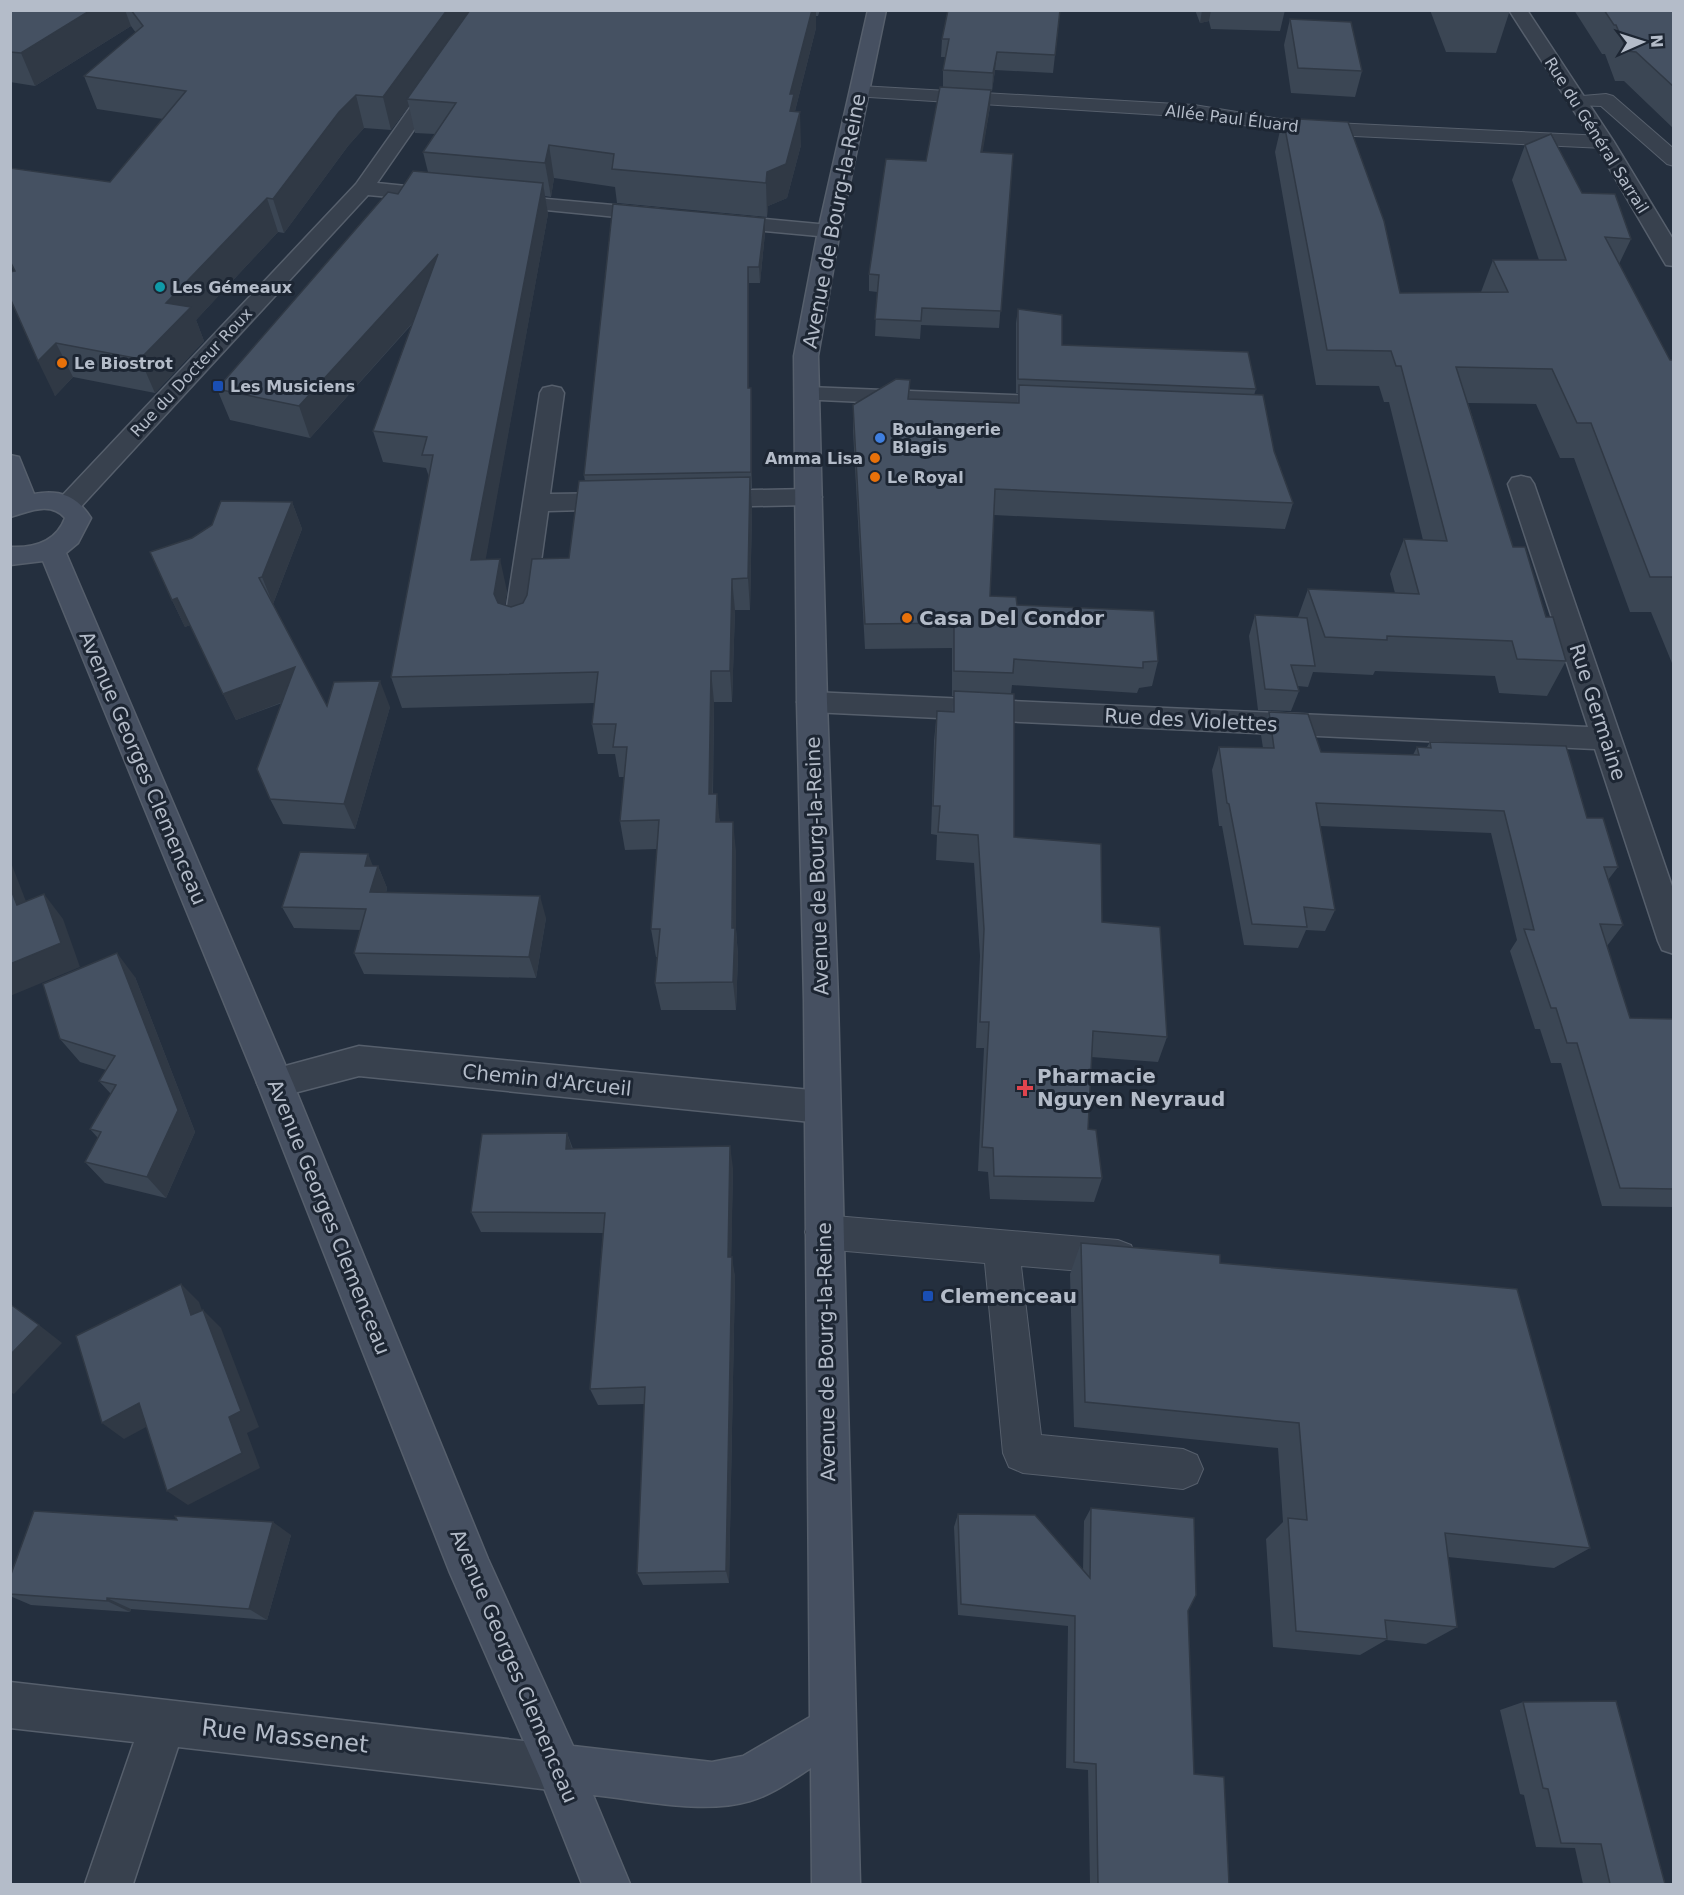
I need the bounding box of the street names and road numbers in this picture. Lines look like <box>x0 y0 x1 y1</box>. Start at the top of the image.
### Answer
street label: Rue du Général Sarrail <box>1541 54 1652 217</box>
street label: Avenue de Bourg-la-Reine <box>797 91 871 351</box>
street label: Allée Paul Éluard <box>1164 101 1300 136</box>
street label: Rue du Docteur Roux <box>127 304 256 441</box>
street label: Avenue Georges Clemenceau <box>74 628 212 908</box>
street label: Rue Germaine <box>1565 641 1631 783</box>
street label: Rue des Violettes <box>1104 703 1278 737</box>
street label: Avenue de Bourg-la-Reine <box>800 736 834 996</box>
street label: Chemin d'Arcueil <box>461 1059 633 1101</box>
street label: Avenue Georges Clemenceau <box>263 1076 395 1358</box>
street label: Avenue de Bourg-la-Reine <box>812 1222 840 1482</box>
street label: Avenue Georges Clemenceau <box>445 1526 583 1806</box>
street label: Rue Massenet <box>200 1713 370 1759</box>

